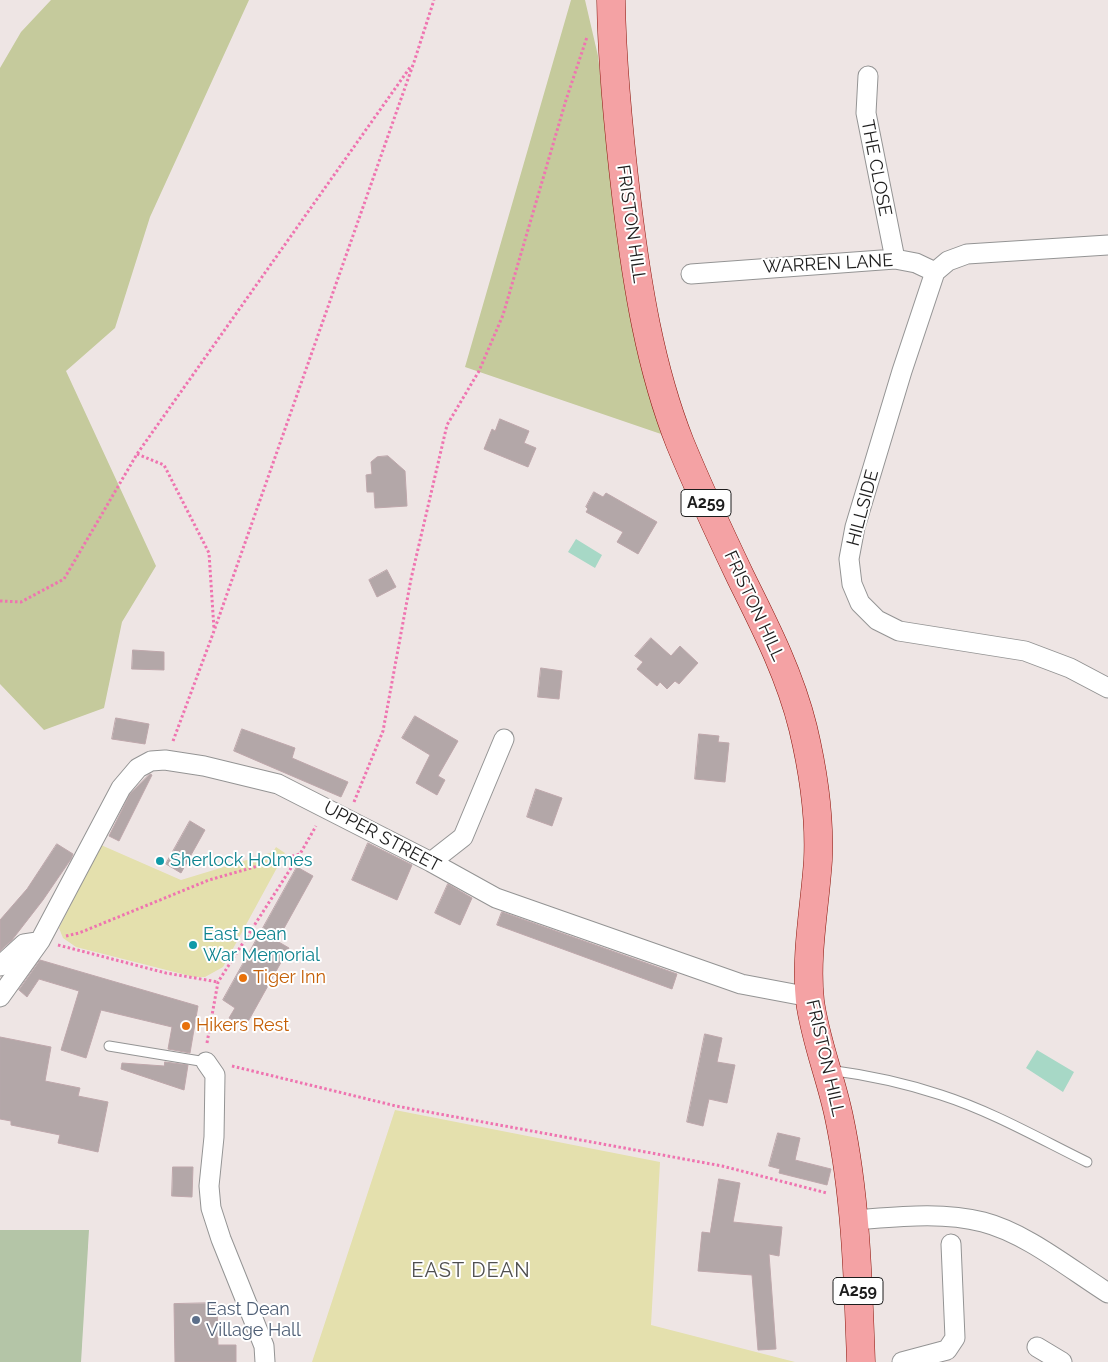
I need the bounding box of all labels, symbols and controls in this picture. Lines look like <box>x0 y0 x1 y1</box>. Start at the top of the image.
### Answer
street label: THE CLOSE <box>856 118 896 218</box>
street label: FRISTON HILL <box>612 164 650 284</box>
street label: WARREN LANE <box>762 250 894 278</box>
street label: HILLSIDE <box>842 468 884 548</box>
road number: A259 <box>681 489 731 516</box>
street label: FRISTON HILL <box>719 548 789 664</box>
street label: UPPER STREET <box>320 797 444 877</box>
place label: Sherlock Holmes <box>170 850 312 872</box>
marker: Sherlock Holmes <box>154 855 166 867</box>
place label: East Dean War Memorial <box>203 924 320 966</box>
marker: East Dean War Memorial <box>187 939 199 951</box>
place label: Tiger Inn <box>253 967 326 989</box>
marker: Tiger Inn <box>237 972 249 984</box>
street label: FRISTON HILL <box>801 998 849 1118</box>
place label: Hikers Rest <box>196 1015 289 1037</box>
marker: Hikers Rest <box>180 1020 192 1032</box>
district label: EAST DEAN <box>410 1259 532 1283</box>
road number: A259 <box>833 1278 883 1304</box>
place label: East Dean Village Hall <box>206 1299 301 1342</box>
marker: East Dean Village Hall <box>190 1314 202 1326</box>

